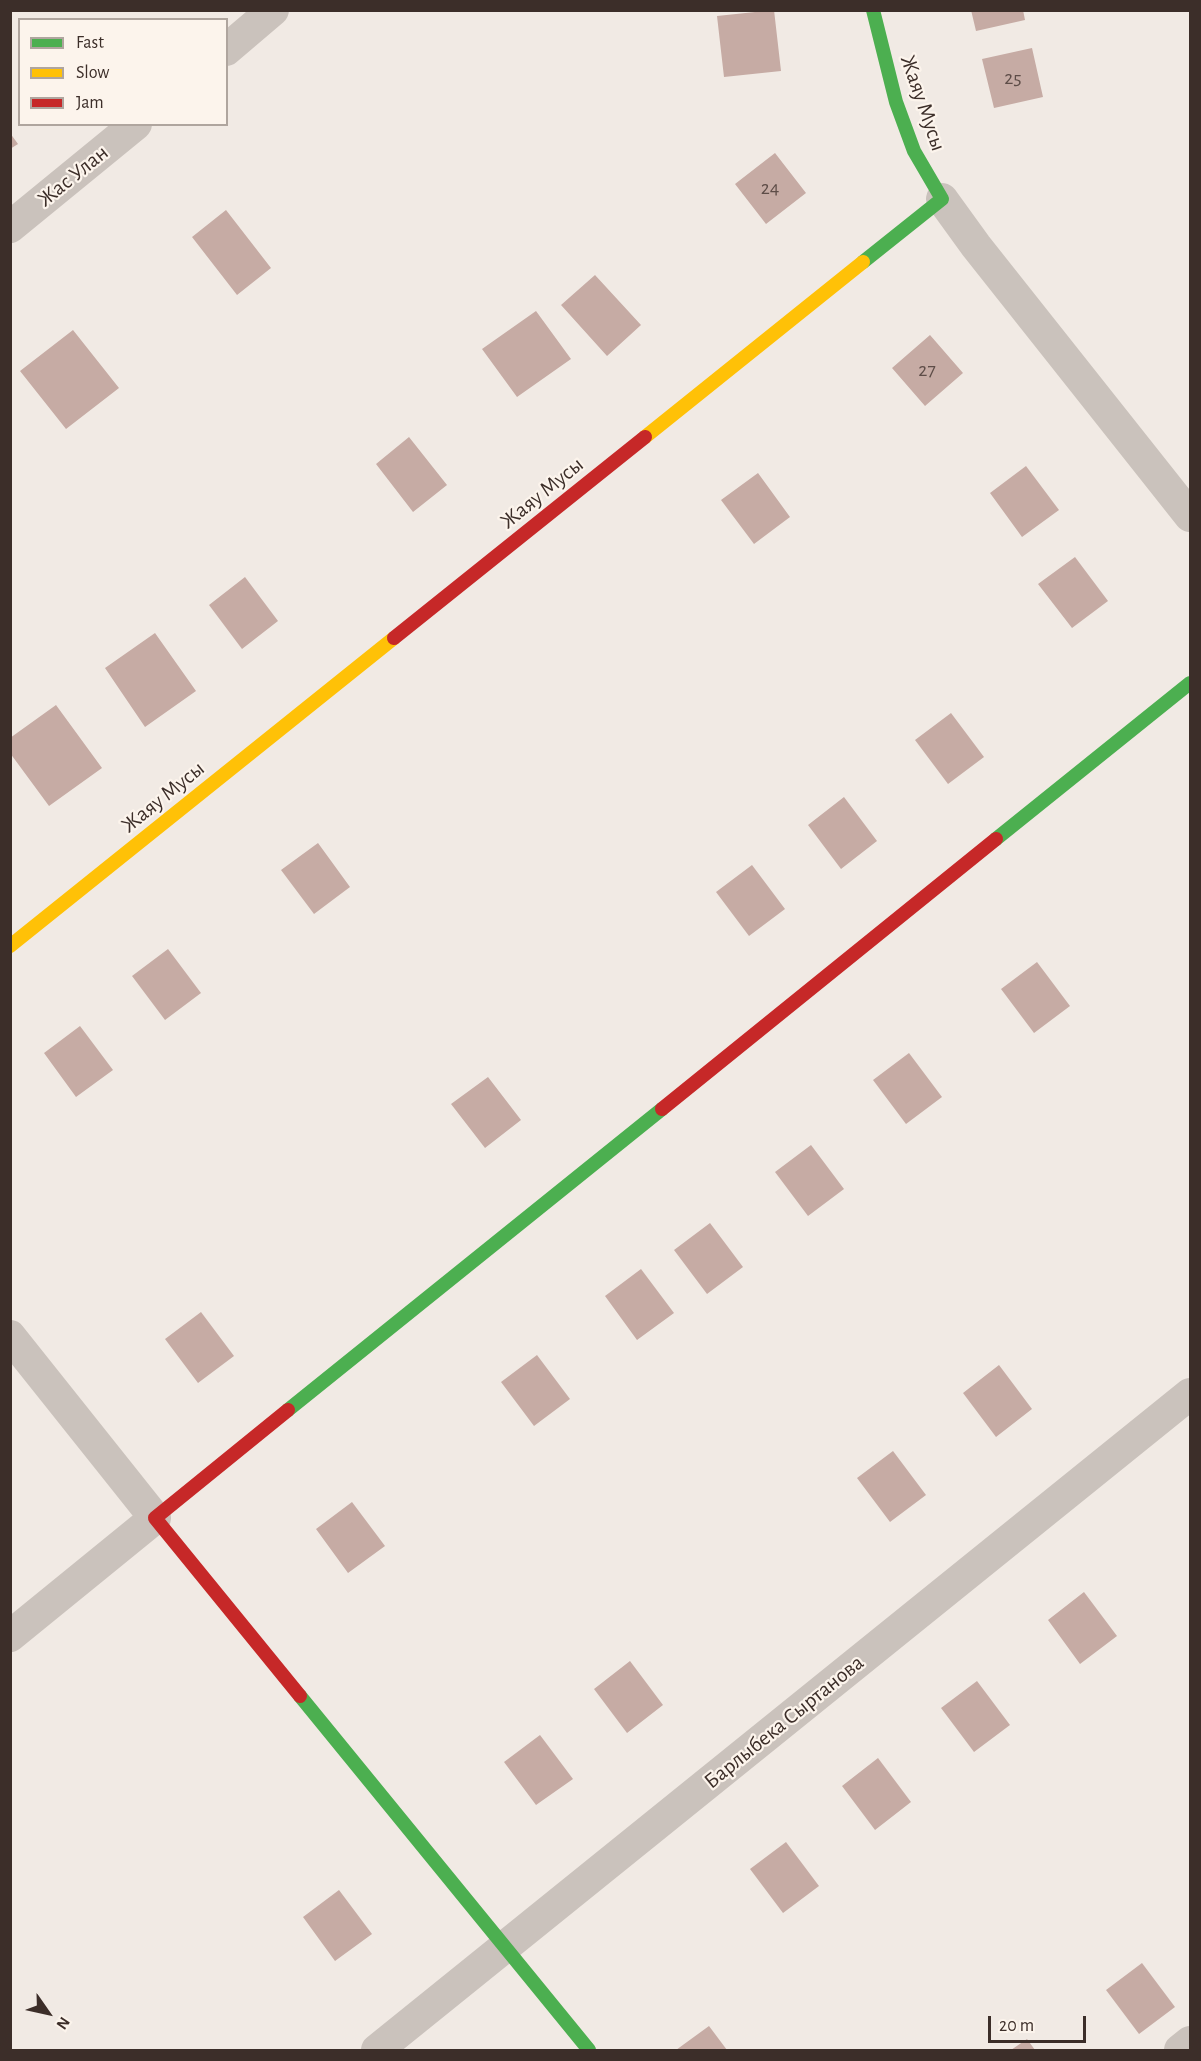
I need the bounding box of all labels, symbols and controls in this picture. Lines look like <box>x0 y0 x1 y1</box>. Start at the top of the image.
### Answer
legend <box>18 18 228 126</box>
text: Fast <box>76 34 104 52</box>
street label: Жаяу Мусы <box>894 52 952 154</box>
text: Slow <box>76 64 109 82</box>
house number: 25 <box>1004 66 1022 90</box>
text: Jam <box>76 94 104 112</box>
street label: Жас Улан <box>32 139 114 213</box>
house number: 24 <box>761 176 779 200</box>
house number: 27 <box>918 358 936 382</box>
street label: Жаяу Мусы <box>495 451 589 535</box>
street label: Жаяу Мусы <box>116 755 210 839</box>
street label: Барлыбека Сыртанова <box>699 1649 869 1795</box>
north arrow <box>18 1983 78 2043</box>
scale bar <box>991 2004 1088 2042</box>
text: N <box>53 2014 73 2032</box>
text: 20 m <box>999 2017 1034 2035</box>

